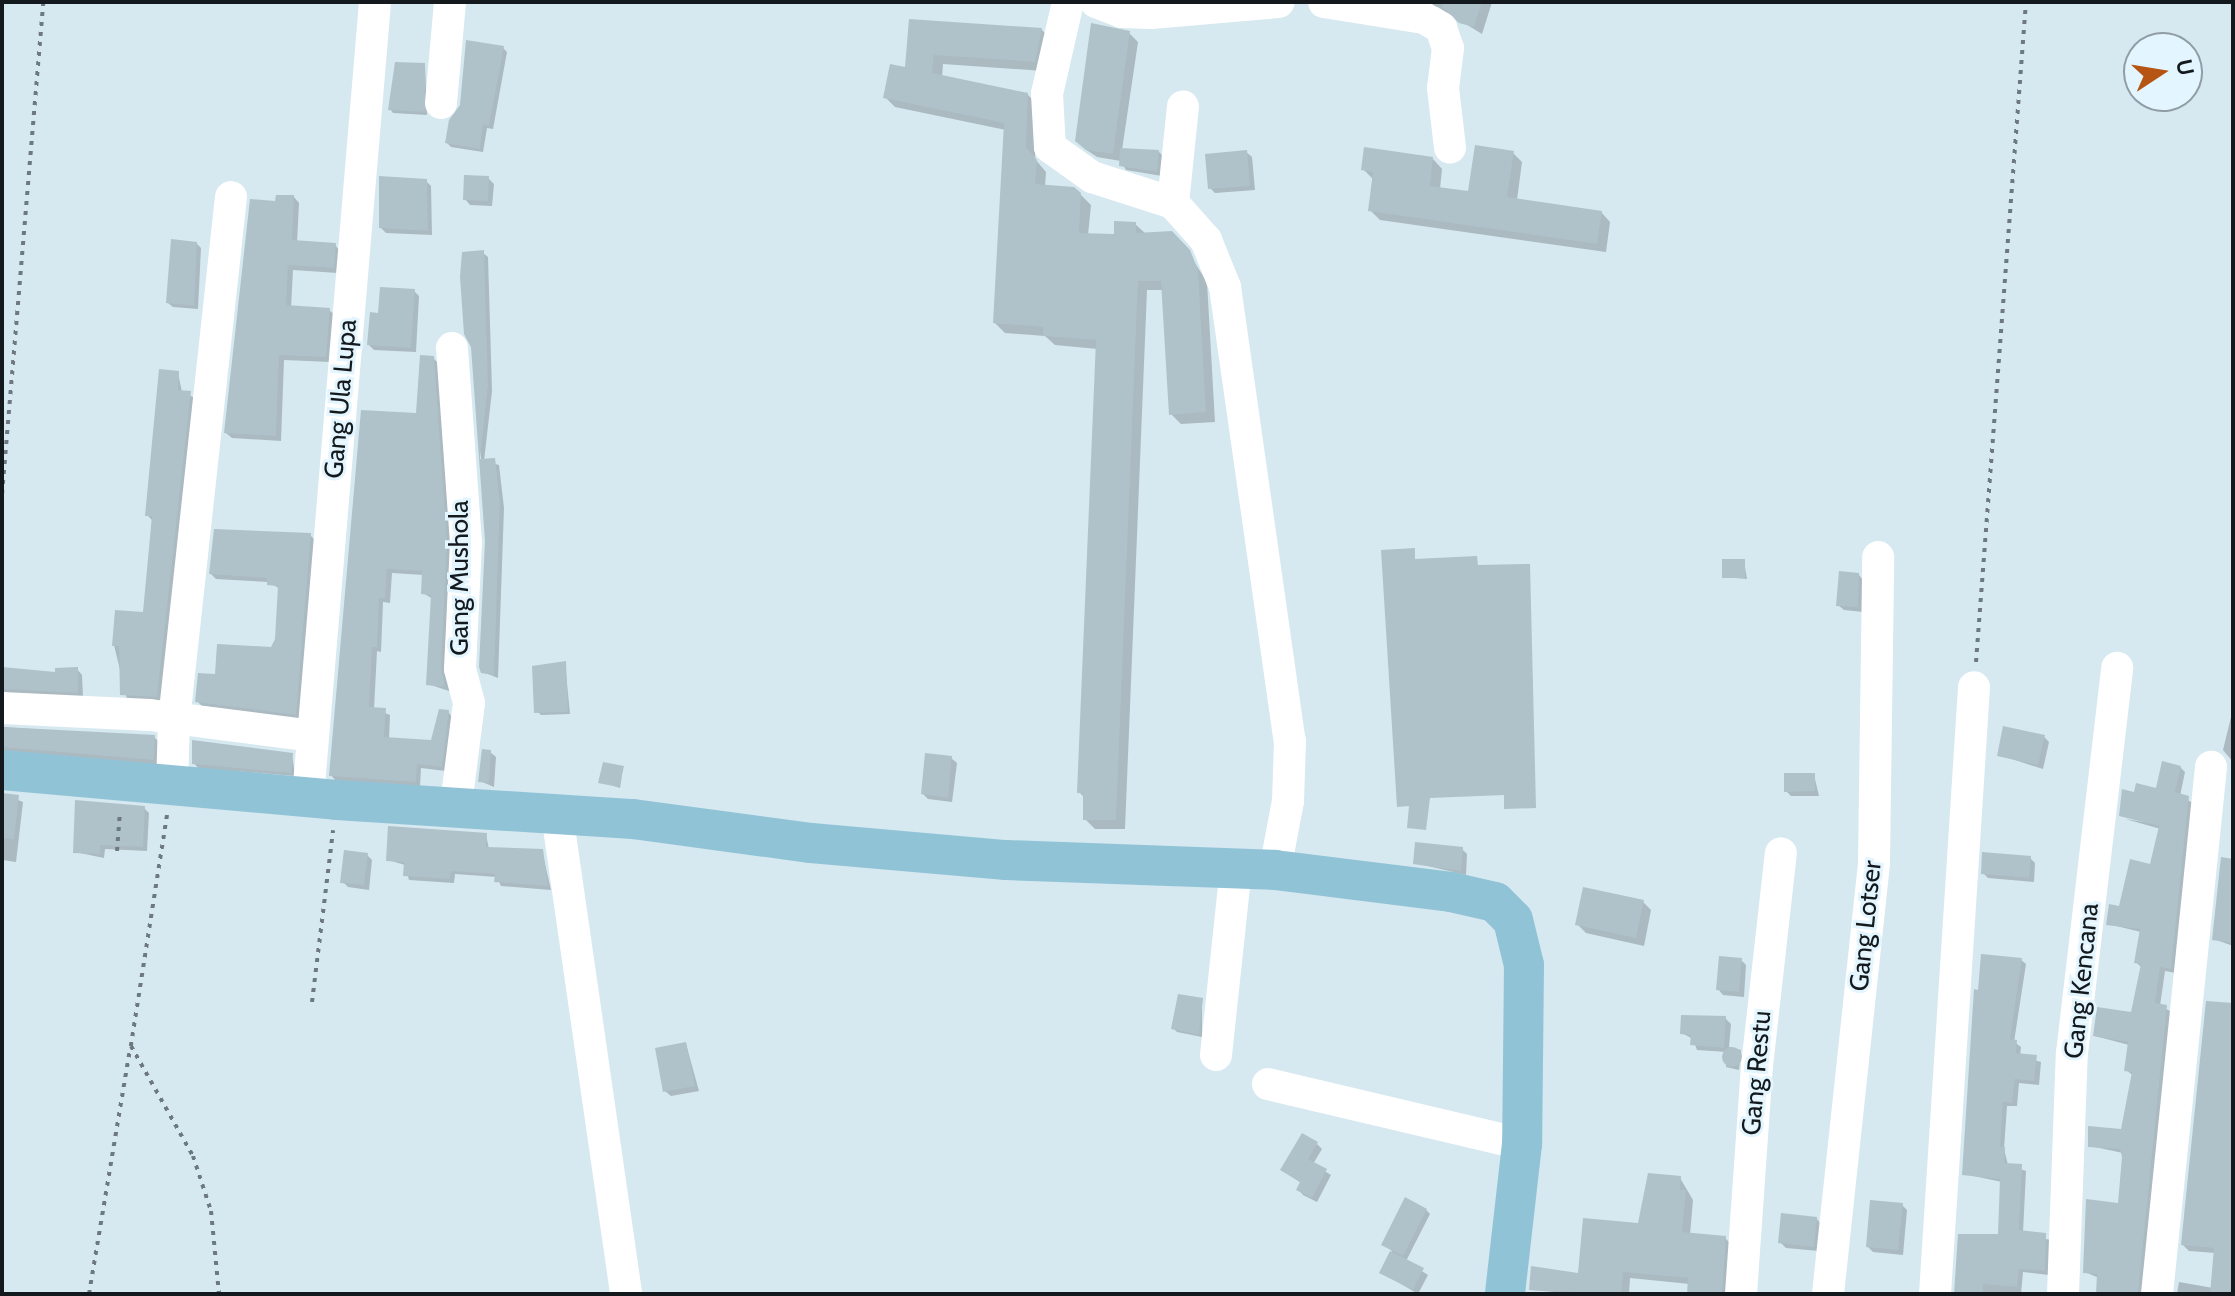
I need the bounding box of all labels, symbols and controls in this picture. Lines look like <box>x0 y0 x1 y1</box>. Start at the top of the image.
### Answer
north arrow <box>2123 32 2203 112</box>
text: U <box>2170 57 2200 78</box>
street label: Gang Ula Lupa <box>319 318 363 480</box>
street label: Gang Mushola <box>444 500 476 656</box>
street label: Gang Lotser <box>1844 859 1888 993</box>
street label: Gang Kencana <box>2058 902 2106 1060</box>
street label: Gang Restu <box>1736 1009 1778 1137</box>

